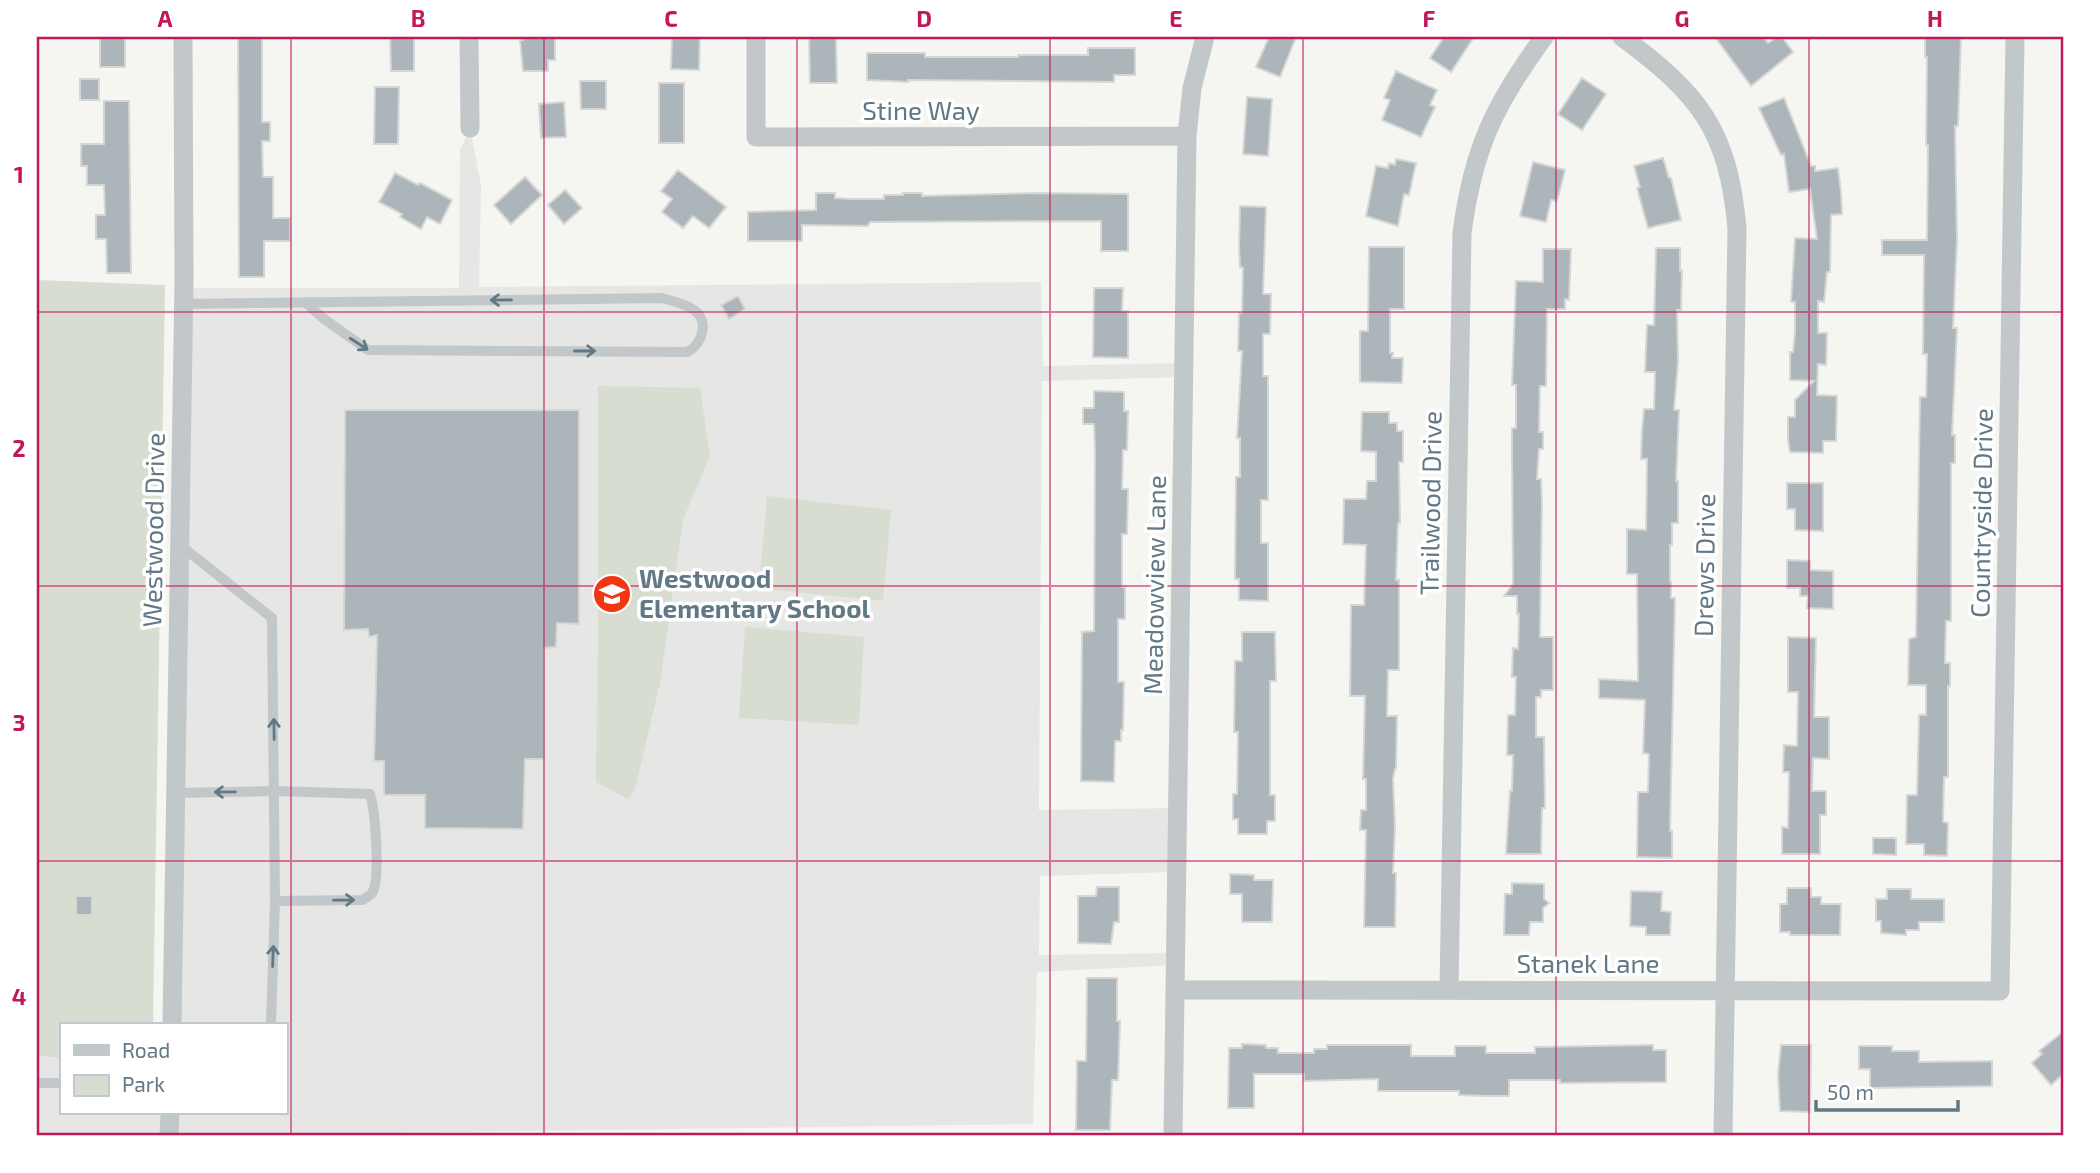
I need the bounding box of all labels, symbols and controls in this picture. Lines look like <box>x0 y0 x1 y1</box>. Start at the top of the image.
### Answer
text: A <box>157 4 173 32</box>
text: B <box>411 4 425 32</box>
text: C <box>664 4 678 32</box>
text: D <box>916 4 932 32</box>
text: E <box>1169 4 1183 32</box>
text: F <box>1423 4 1436 32</box>
text: G <box>1675 4 1689 32</box>
text: H <box>1927 4 1943 32</box>
street label: Stine Way <box>862 94 980 125</box>
text: 1 <box>14 160 24 188</box>
one-way arrow <box>490 293 513 307</box>
one-way arrow <box>349 336 368 351</box>
one-way arrow <box>573 344 596 358</box>
street label: Countryside Drive <box>1963 408 1998 618</box>
street label: Trailwood Drive <box>1412 410 1447 595</box>
street label: Westwood Drive <box>135 432 170 628</box>
text: 2 <box>12 434 26 462</box>
street label: Meadowview Lane <box>1136 475 1171 695</box>
street label: Drews Drive <box>1687 493 1720 637</box>
place label: Westwood Elementary School <box>639 562 871 624</box>
school or university icon: Westwood Elementary School <box>591 573 633 615</box>
text: 3 <box>12 708 26 736</box>
one-way arrow <box>267 717 281 740</box>
one-way arrow <box>214 785 237 799</box>
one-way arrow <box>332 893 355 907</box>
one-way arrow <box>267 945 280 968</box>
street label: Stanek Lane <box>1516 947 1660 978</box>
text: 4 <box>12 982 26 1010</box>
legend <box>60 1023 287 1114</box>
text: Road <box>122 1037 170 1062</box>
scale bar <box>1816 1068 1958 1112</box>
text: Park <box>122 1071 165 1096</box>
text: 50 m <box>1827 1079 1874 1104</box>

